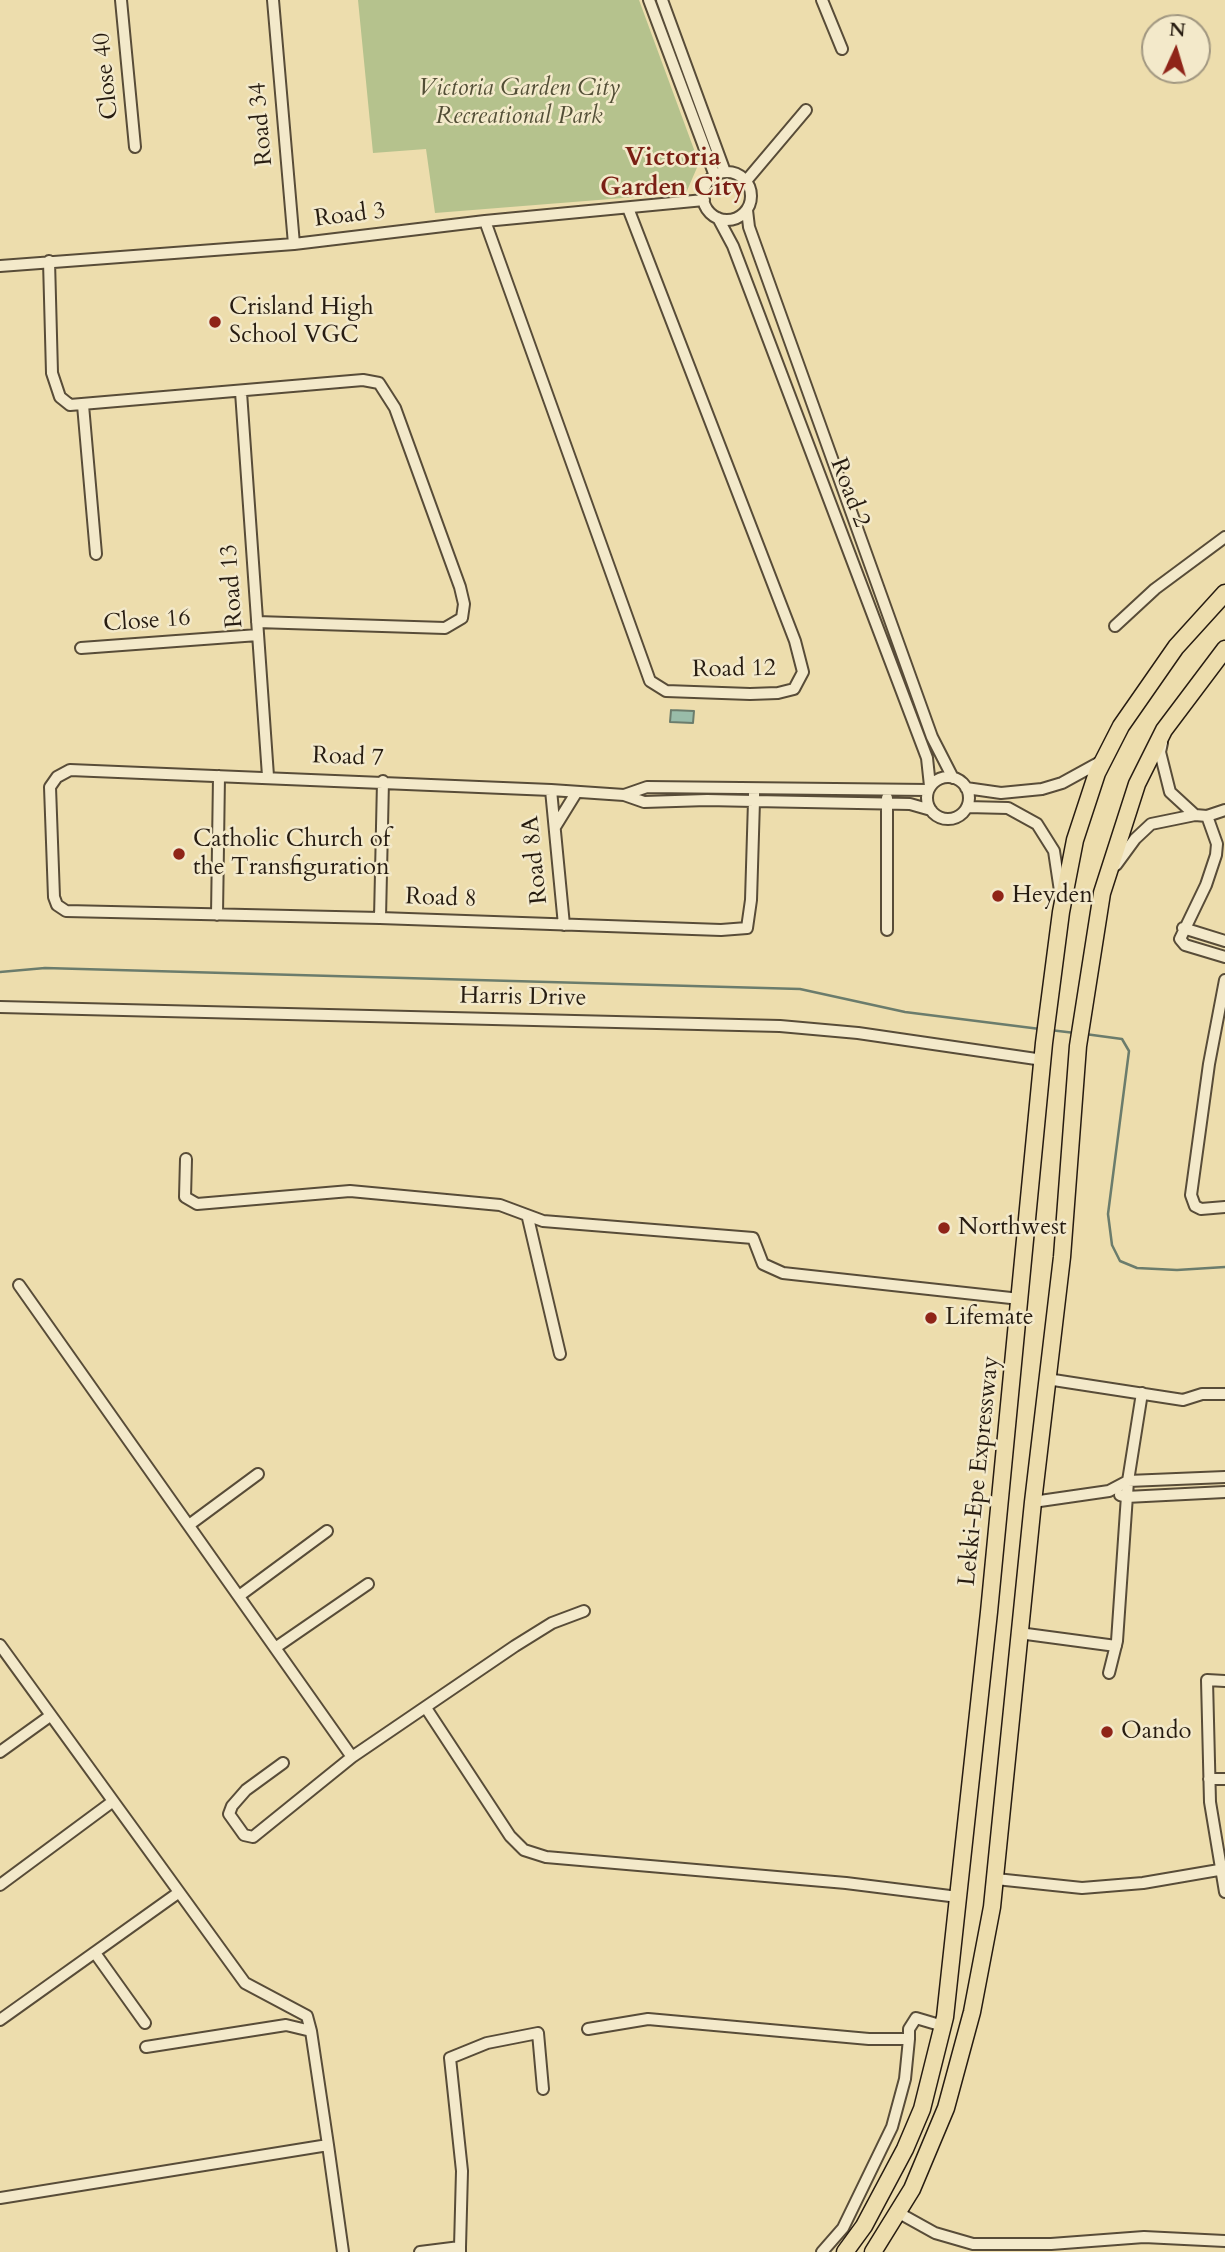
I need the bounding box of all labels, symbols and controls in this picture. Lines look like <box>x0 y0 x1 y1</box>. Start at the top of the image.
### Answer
north arrow <box>1141 14 1211 84</box>
text: N <box>1168 17 1186 44</box>
street label: Close 40 <box>88 31 126 121</box>
park label: Victoria Garden City Recreational Park <box>418 75 620 131</box>
street label: Road 34 <box>244 81 280 167</box>
district label: Victoria Garden City <box>600 143 746 204</box>
street label: Road 3 <box>313 197 387 235</box>
place label: Crisland High School VGC <box>229 294 374 350</box>
marker: Crisland High School VGC <box>207 314 223 330</box>
street label: Road 2 <box>823 454 875 532</box>
street label: Road 13 <box>216 543 250 629</box>
street label: Close 16 <box>102 605 192 639</box>
street label: Road 12 <box>692 655 776 685</box>
street label: Road 7 <box>312 742 384 774</box>
street label: Road 8A <box>517 814 555 906</box>
place label: Catholic Church of the Transfiguration <box>193 826 390 882</box>
marker: Catholic Church of the Transfiguration <box>171 846 187 862</box>
place label: Heyden <box>1012 882 1093 910</box>
street label: Road 8 <box>405 883 477 915</box>
marker: Heyden <box>990 888 1006 904</box>
street label: Harris Drive <box>459 982 587 1014</box>
place label: Northwest <box>958 1214 1067 1242</box>
marker: Northwest <box>936 1220 952 1236</box>
place label: Lifemate <box>945 1304 1034 1332</box>
marker: Lifemate <box>923 1310 939 1326</box>
street label: Lekki-Epe Expressway <box>954 1355 1006 1587</box>
place label: Oando <box>1121 1718 1192 1746</box>
marker: Oando <box>1099 1724 1115 1740</box>

